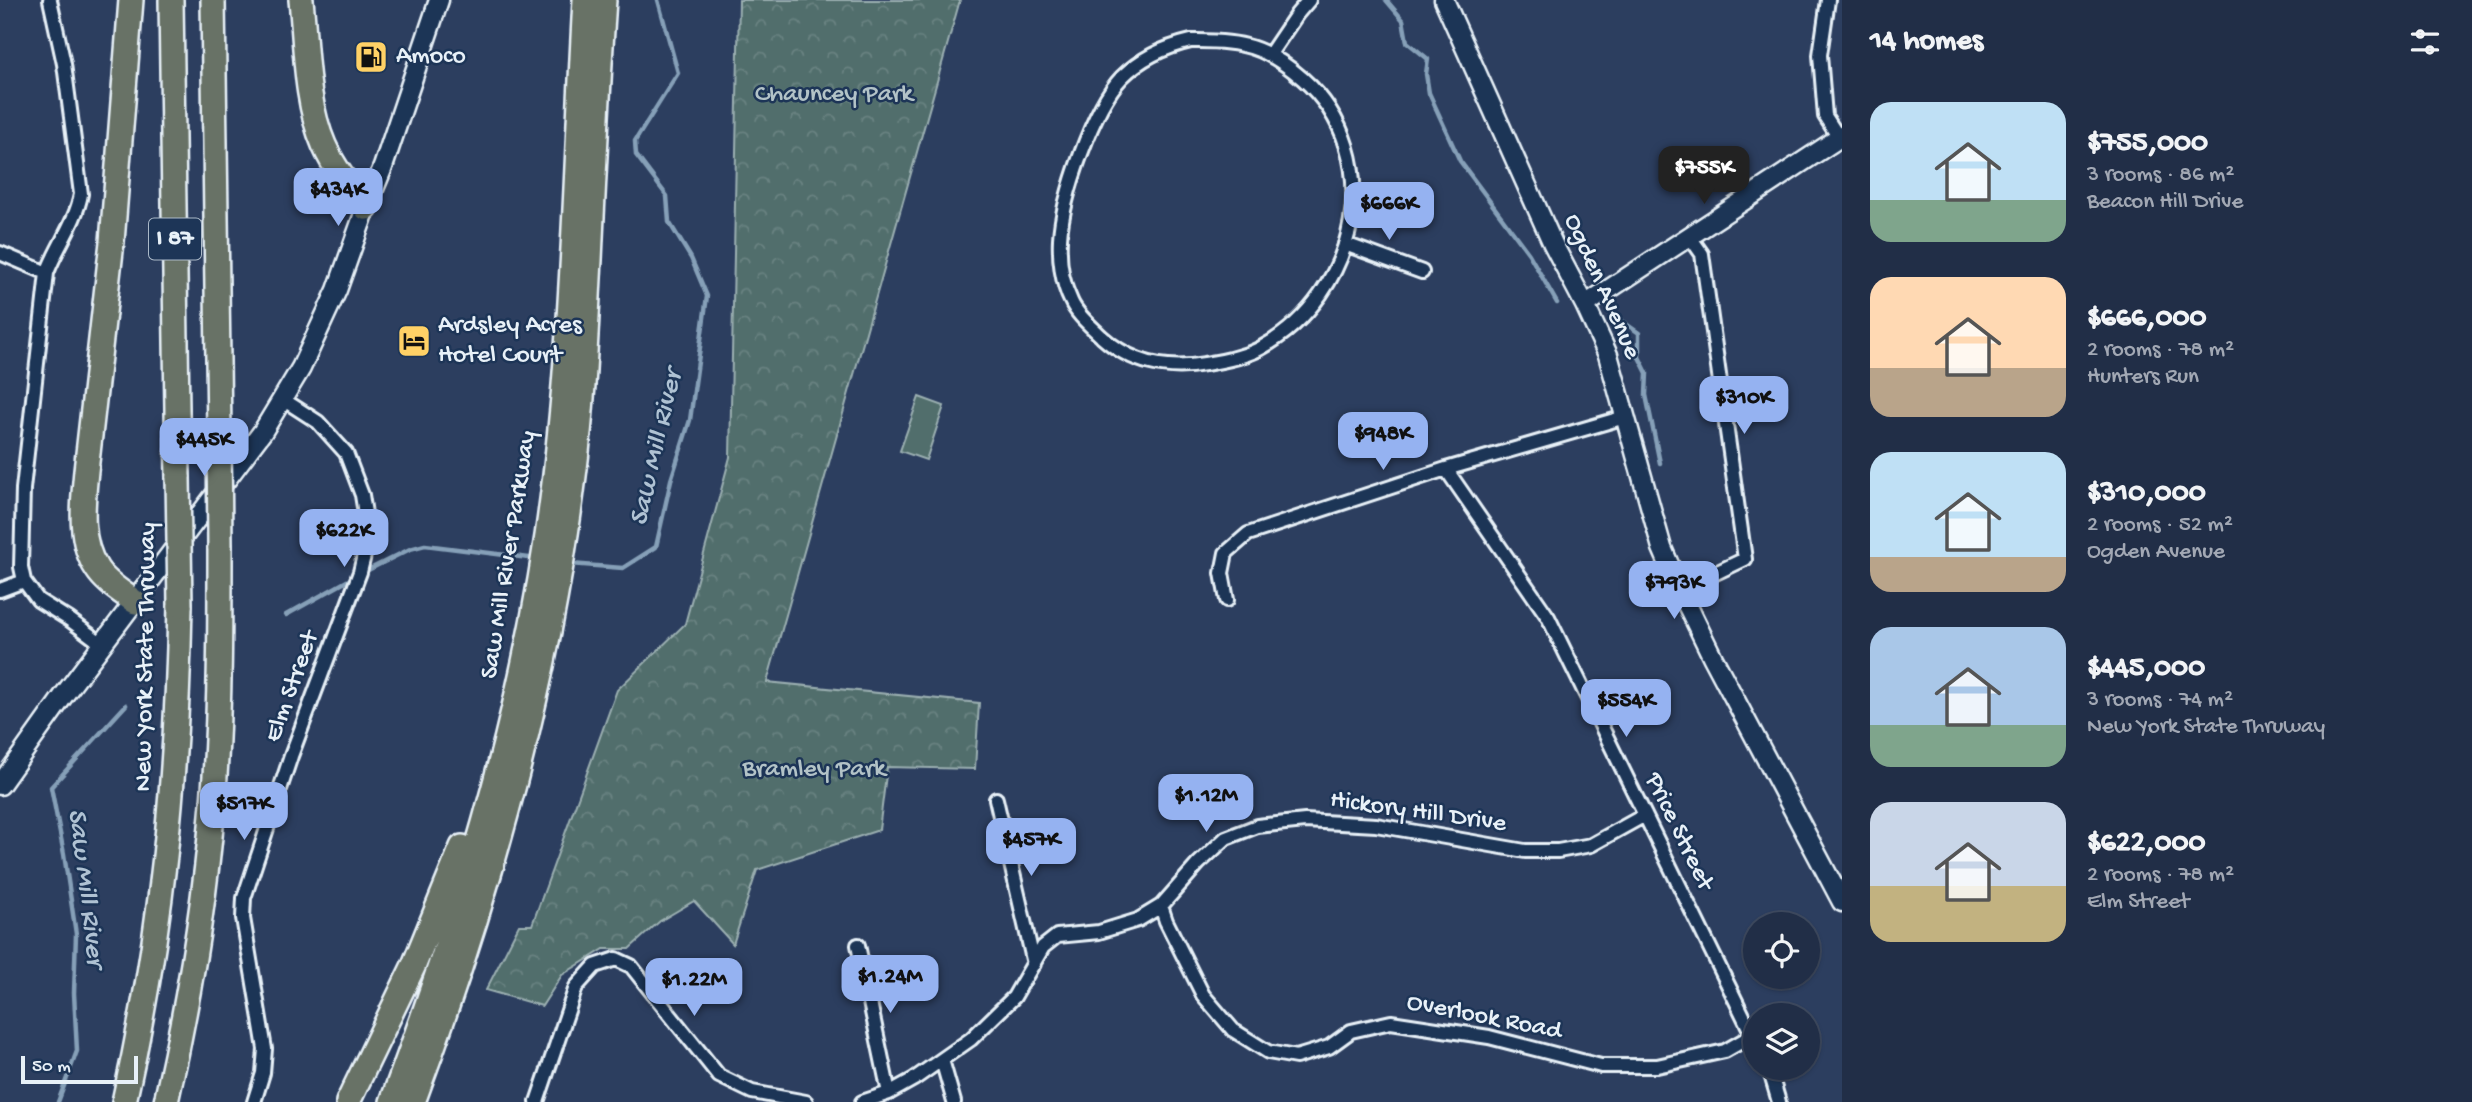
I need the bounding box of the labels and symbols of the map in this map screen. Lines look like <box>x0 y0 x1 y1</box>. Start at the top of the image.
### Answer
fuel station icon: Amoco <box>352 38 390 76</box>
place label: Amoco <box>396 42 466 73</box>
park label: Chauncey Park <box>755 80 915 111</box>
pin: $755K <box>1655 146 1753 206</box>
pin: $434K <box>289 168 387 228</box>
pin: $666K <box>1340 182 1438 242</box>
street label: Ogden Avenue <box>1555 210 1647 365</box>
road number: I 87 <box>149 219 201 260</box>
place label: Ardsley Acres Hotel Court <box>438 311 583 372</box>
hotel icon: Ardsley Acres Hotel Court <box>395 322 433 360</box>
water label: Saw Mill River <box>623 362 692 529</box>
pin: $310K <box>1695 376 1793 436</box>
pin: $948K <box>1334 412 1432 472</box>
pin: $445K <box>155 419 253 478</box>
street label: Saw Mill River Parkway <box>475 429 545 681</box>
pin: $622K <box>295 510 393 569</box>
street label: New York State Thruway <box>129 522 165 792</box>
pin: $793K <box>1625 562 1723 621</box>
street label: Elm Street <box>259 625 328 747</box>
pin: $554K <box>1577 680 1675 739</box>
park label: Bramley Park <box>741 755 888 786</box>
street label: Price Street <box>1636 767 1721 898</box>
pin: $1.12M <box>1149 774 1263 834</box>
pin: $517K <box>195 782 293 842</box>
street label: Hickory Hill Drive <box>1328 785 1509 841</box>
water label: Saw Mill River <box>59 807 112 974</box>
pin: $457K <box>982 818 1080 878</box>
pin: $1.24M <box>833 956 947 1015</box>
pin: $1.22M <box>637 958 751 1018</box>
street label: Overlook Road <box>1404 988 1566 1049</box>
scale bar <box>21 1053 138 1085</box>

